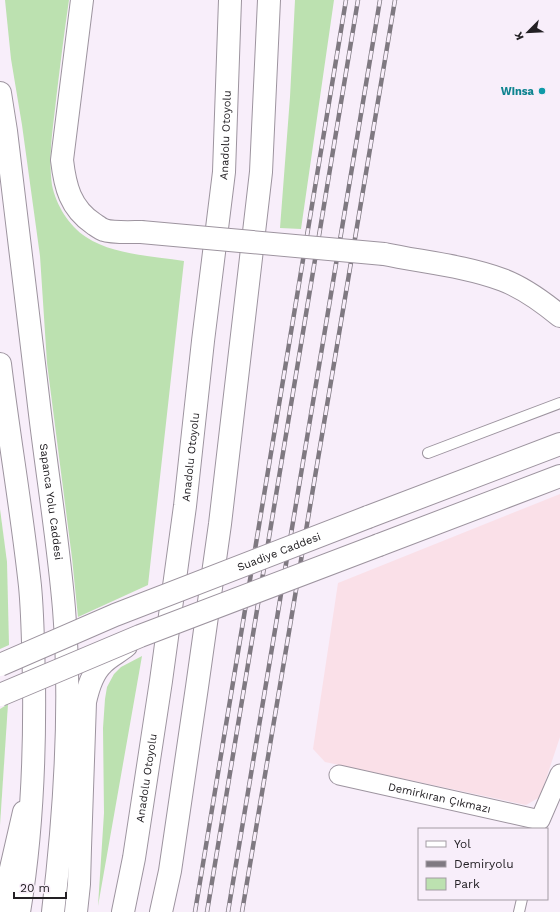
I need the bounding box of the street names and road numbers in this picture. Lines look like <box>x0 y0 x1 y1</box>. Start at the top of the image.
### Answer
street label: Anadolu Otoyolu <box>217 90 234 181</box>
street label: Anadolu Otoyolu <box>180 412 202 502</box>
street label: Sapanca Yolu Caddesi <box>37 443 65 561</box>
street label: Suadiye Caddesi <box>235 530 323 574</box>
street label: Anadolu Otoyolu <box>134 733 160 823</box>
street label: Demirkıran Çıkmazı <box>387 780 492 816</box>

